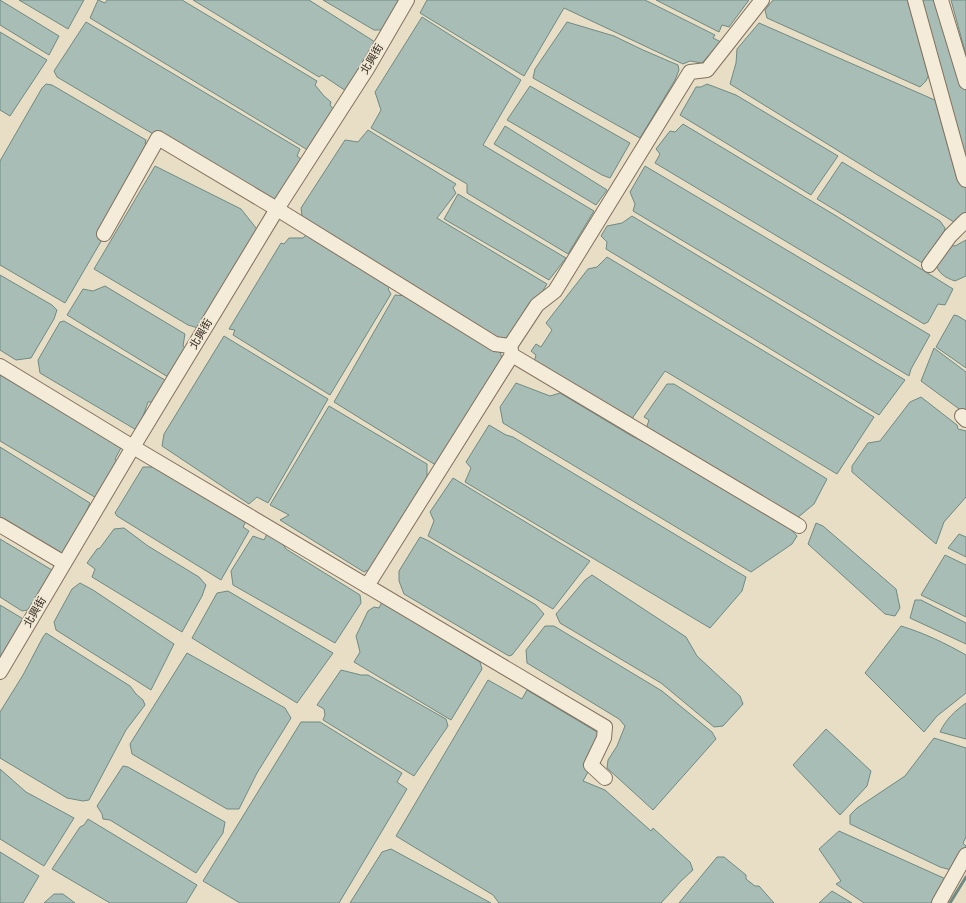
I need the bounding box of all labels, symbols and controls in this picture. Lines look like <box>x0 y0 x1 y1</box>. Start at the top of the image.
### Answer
street label: 北興街 <box>358 42 386 76</box>
street label: 北興街 <box>187 317 215 351</box>
street label: 北興街 <box>21 594 49 630</box>

